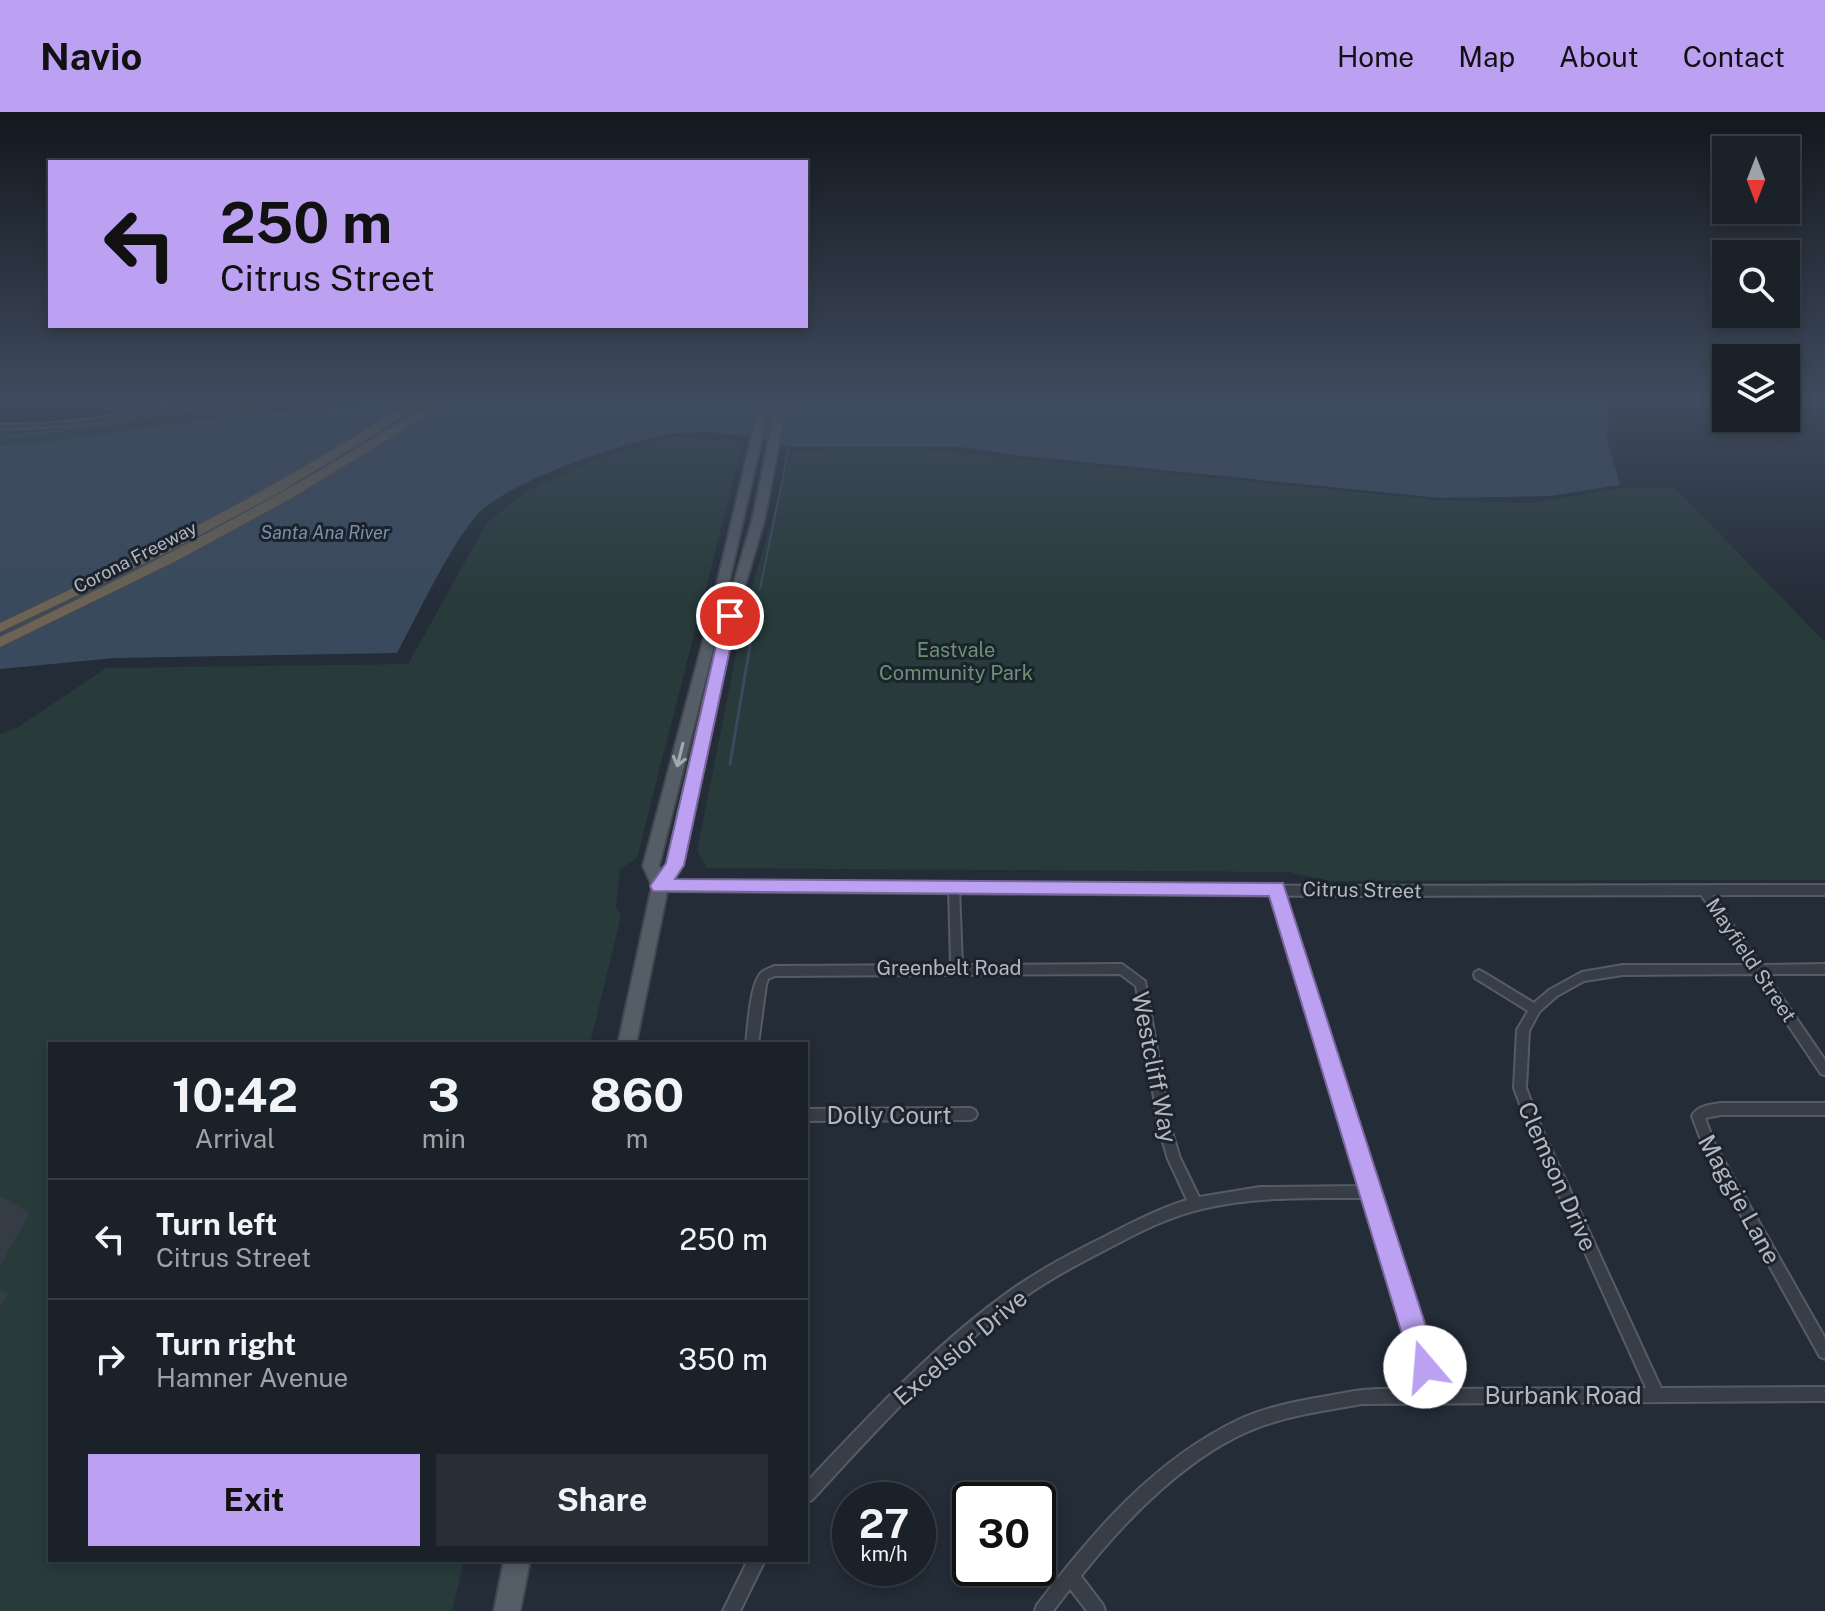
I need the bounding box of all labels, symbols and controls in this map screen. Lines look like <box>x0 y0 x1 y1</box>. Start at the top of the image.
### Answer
text: Navio <box>40 34 142 79</box>
text: Home <box>1337 40 1414 73</box>
text: Map <box>1458 40 1515 73</box>
text: About <box>1559 40 1639 73</box>
text: Contact <box>1683 40 1785 73</box>
north arrow <box>1712 136 1800 224</box>
map controls <box>1712 136 1800 432</box>
text: 250 m <box>220 190 392 256</box>
icon: left <box>88 192 192 296</box>
button: search <box>1712 240 1800 328</box>
text: Citrus Street <box>220 257 435 299</box>
button: layers <box>1712 344 1800 432</box>
street label: Corona Freeway <box>70 517 200 597</box>
water label: Santa Ana River <box>261 522 390 543</box>
pin <box>696 582 764 650</box>
icon: arrive <box>708 594 752 638</box>
park label: Eastvale Community Park <box>879 638 1033 685</box>
one-way arrow <box>671 741 686 767</box>
street label: Citrus Street <box>1302 877 1422 903</box>
street label: Mayfield Street <box>1701 894 1801 1026</box>
street label: Greenbelt Road <box>876 956 1022 980</box>
street label: Westcliff Way <box>1127 989 1183 1145</box>
text: 10:42 <box>172 1066 298 1123</box>
text: 3 <box>428 1066 460 1123</box>
text: 860 <box>590 1066 684 1123</box>
street label: Clemson Drive <box>1513 1097 1603 1255</box>
street label: Dolly Court <box>827 1101 951 1129</box>
text: Arrival <box>195 1123 275 1154</box>
text: min <box>422 1123 466 1154</box>
text: m <box>626 1123 648 1154</box>
street label: Maggie Lane <box>1693 1129 1787 1269</box>
text: Turn left <box>156 1206 277 1242</box>
icon: left <box>88 1217 132 1261</box>
text: 250 m <box>679 1221 768 1257</box>
text: Citrus Street <box>156 1242 311 1273</box>
street label: Excelsior Drive <box>888 1283 1032 1411</box>
position arrow <box>1383 1325 1467 1409</box>
text: Turn right <box>156 1326 296 1362</box>
icon: right <box>88 1337 132 1381</box>
text: 350 m <box>678 1341 768 1377</box>
text: Hamner Avenue <box>156 1362 348 1393</box>
street label: Burbank Road <box>1485 1381 1642 1409</box>
button: Exit <box>88 1454 420 1546</box>
button: Share <box>436 1454 768 1546</box>
speed limit sign: 30 <box>952 1482 1056 1586</box>
text: 27 <box>859 1500 909 1547</box>
text: km/h <box>860 1542 908 1566</box>

